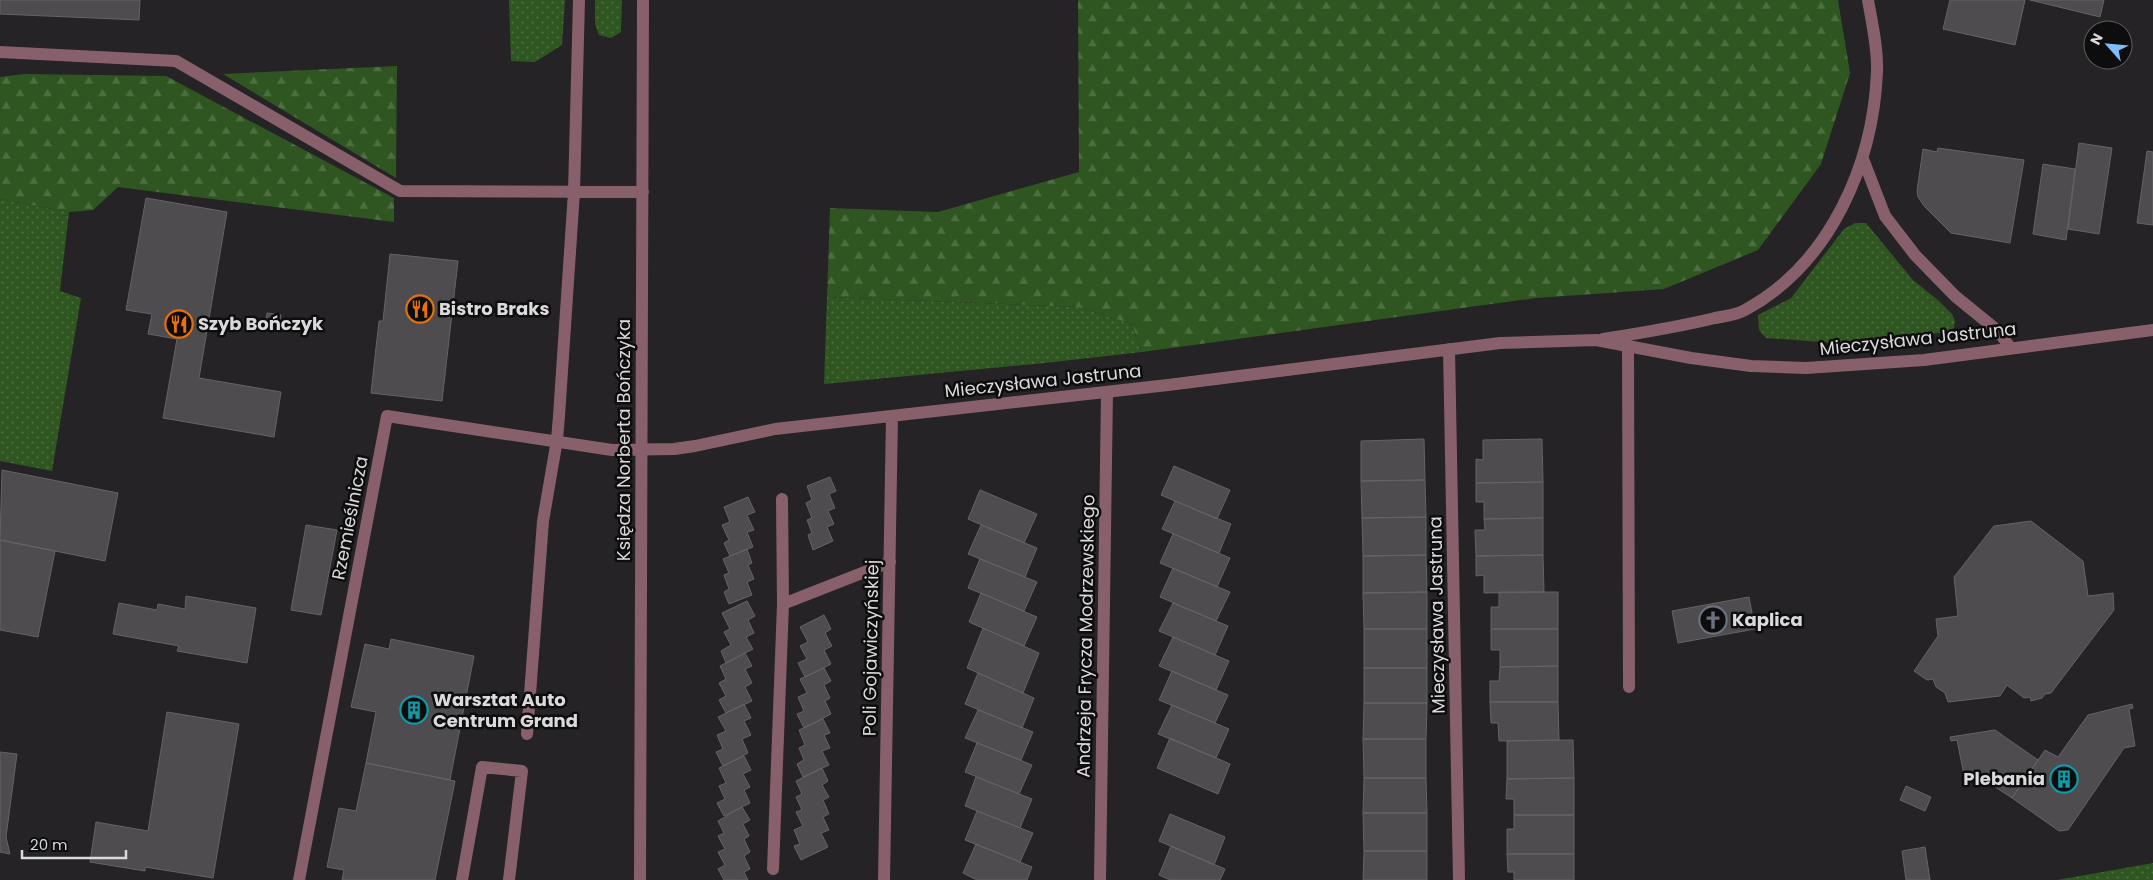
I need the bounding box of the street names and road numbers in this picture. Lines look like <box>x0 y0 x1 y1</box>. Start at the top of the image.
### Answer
street label: Mieczysława Jastruna <box>1818 316 2018 361</box>
street label: Księdza Norberta Bończyka <box>611 319 636 561</box>
street label: Mieczysława Jastruna <box>943 358 1143 403</box>
street label: Rzemieślnicza <box>325 454 374 582</box>
street label: Andrzeja Frycza Modrzewskiego <box>1071 494 1100 778</box>
street label: Mieczysława Jastruna <box>1422 516 1451 714</box>
street label: Poli Gojawiczyńskiej <box>856 560 885 736</box>

